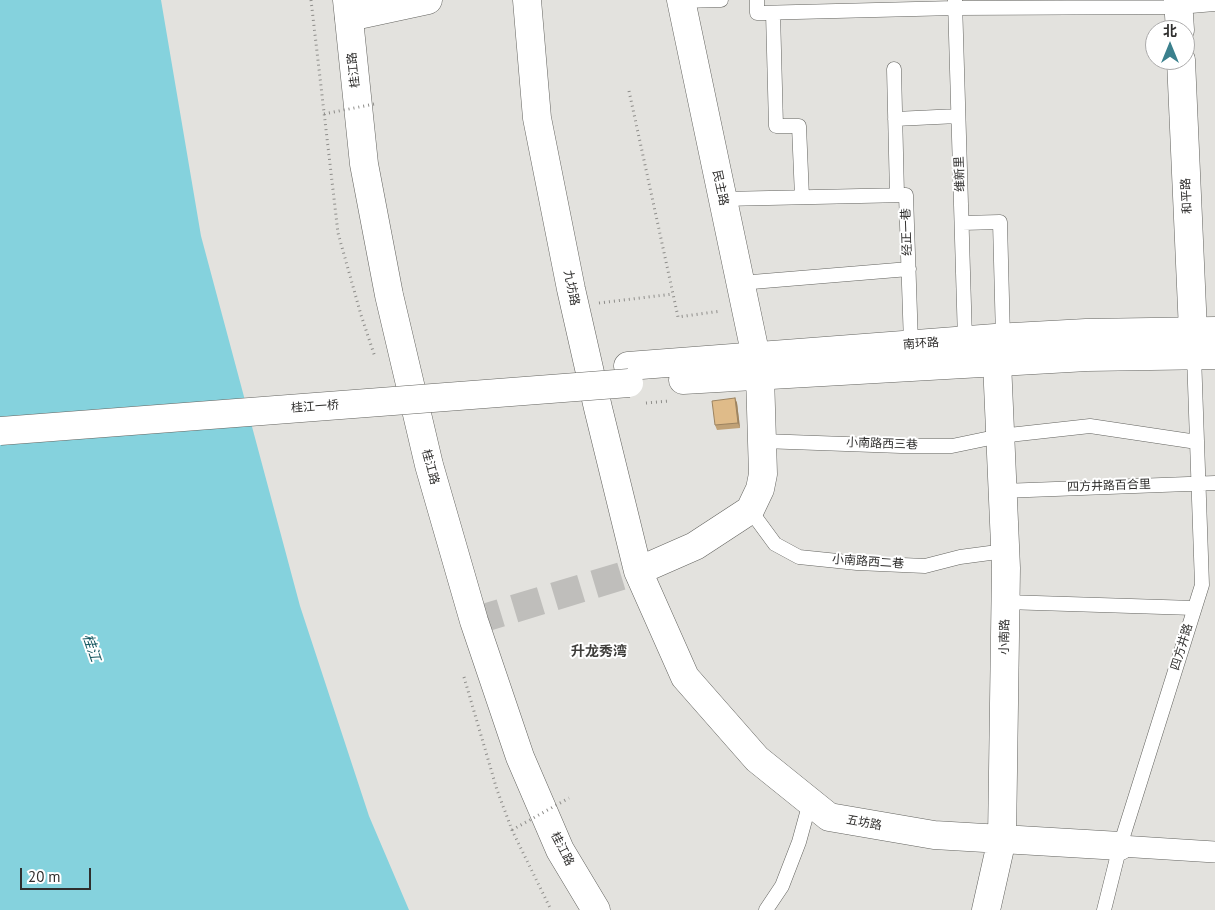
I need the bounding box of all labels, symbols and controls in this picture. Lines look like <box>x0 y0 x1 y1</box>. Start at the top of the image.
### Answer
north arrow <box>1145 20 1195 70</box>
text: 北 <box>1163 22 1177 40</box>
street label: 桂江路 <box>345 51 363 89</box>
street label: 维新里 <box>952 156 968 192</box>
street label: 民主路 <box>709 169 731 207</box>
street label: 和平路 <box>1179 178 1195 214</box>
street label: 经正一巷 <box>899 208 915 256</box>
street label: 九坊路 <box>560 269 582 307</box>
street label: 南环路 <box>903 336 939 352</box>
street label: 桂江一桥 <box>291 398 339 416</box>
street label: 小南路西三巷 <box>846 436 918 452</box>
street label: 桂江路 <box>418 448 442 486</box>
street label: 四方井路百合里 <box>1067 477 1151 495</box>
street label: 小南路西二巷 <box>832 552 904 572</box>
street label: 小南路 <box>997 619 1013 655</box>
street label: 四方井路 <box>1168 622 1196 672</box>
water label: 桂江 <box>78 632 104 664</box>
district label: 升龙秀湾 <box>571 644 627 660</box>
street label: 五坊路 <box>845 813 883 833</box>
street label: 桂江路 <box>547 830 577 868</box>
scale bar <box>22 858 94 890</box>
text: 20 m <box>28 867 61 886</box>

